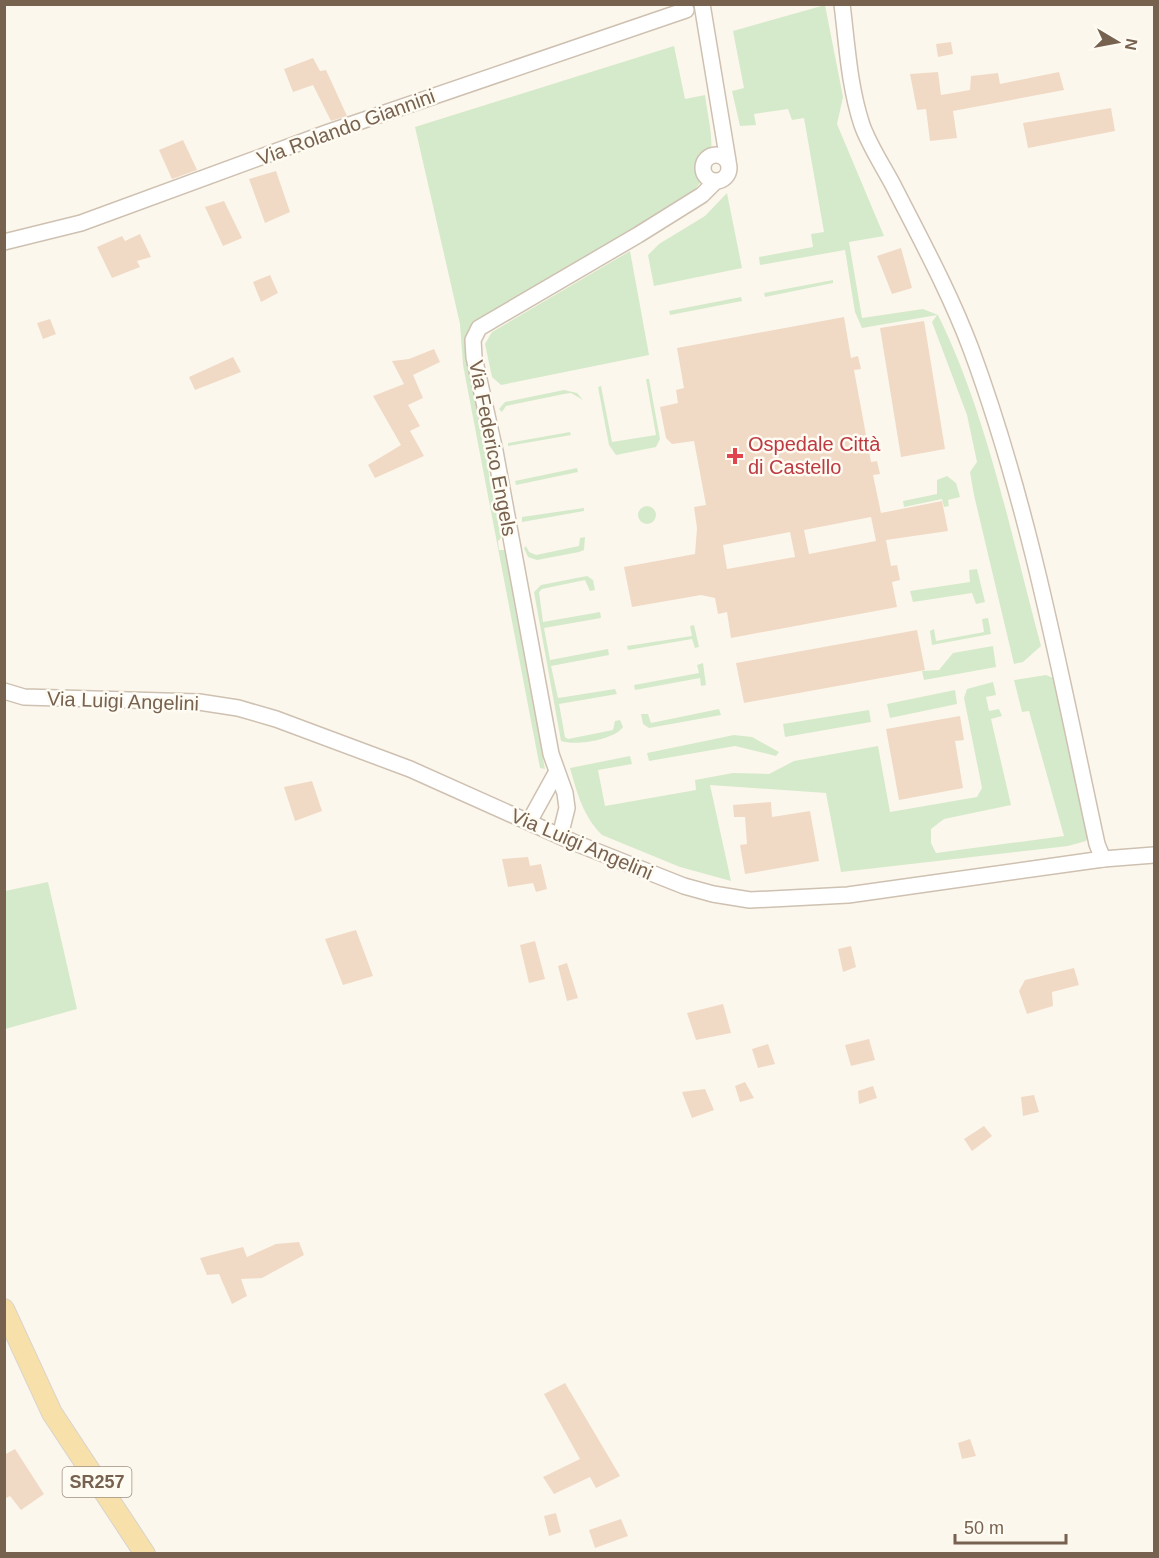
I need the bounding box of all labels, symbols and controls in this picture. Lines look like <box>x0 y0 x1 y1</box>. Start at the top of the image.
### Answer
north arrow <box>1087 12 1147 72</box>
text: N <box>1122 37 1141 52</box>
street label: Via Rolando Giannini <box>254 85 438 169</box>
street label: Via Federico Engels <box>465 358 521 538</box>
place label: Ospedale Città di Castello <box>748 433 881 478</box>
marker: Ospedale Città di Castello <box>726 447 744 465</box>
street label: Via Luigi Angelini <box>47 687 199 715</box>
street label: Via Luigi Angelini <box>508 804 656 884</box>
road number: SR257 <box>63 1467 132 1497</box>
scale bar <box>955 1507 1066 1545</box>
text: 50 m <box>964 1518 1004 1538</box>

